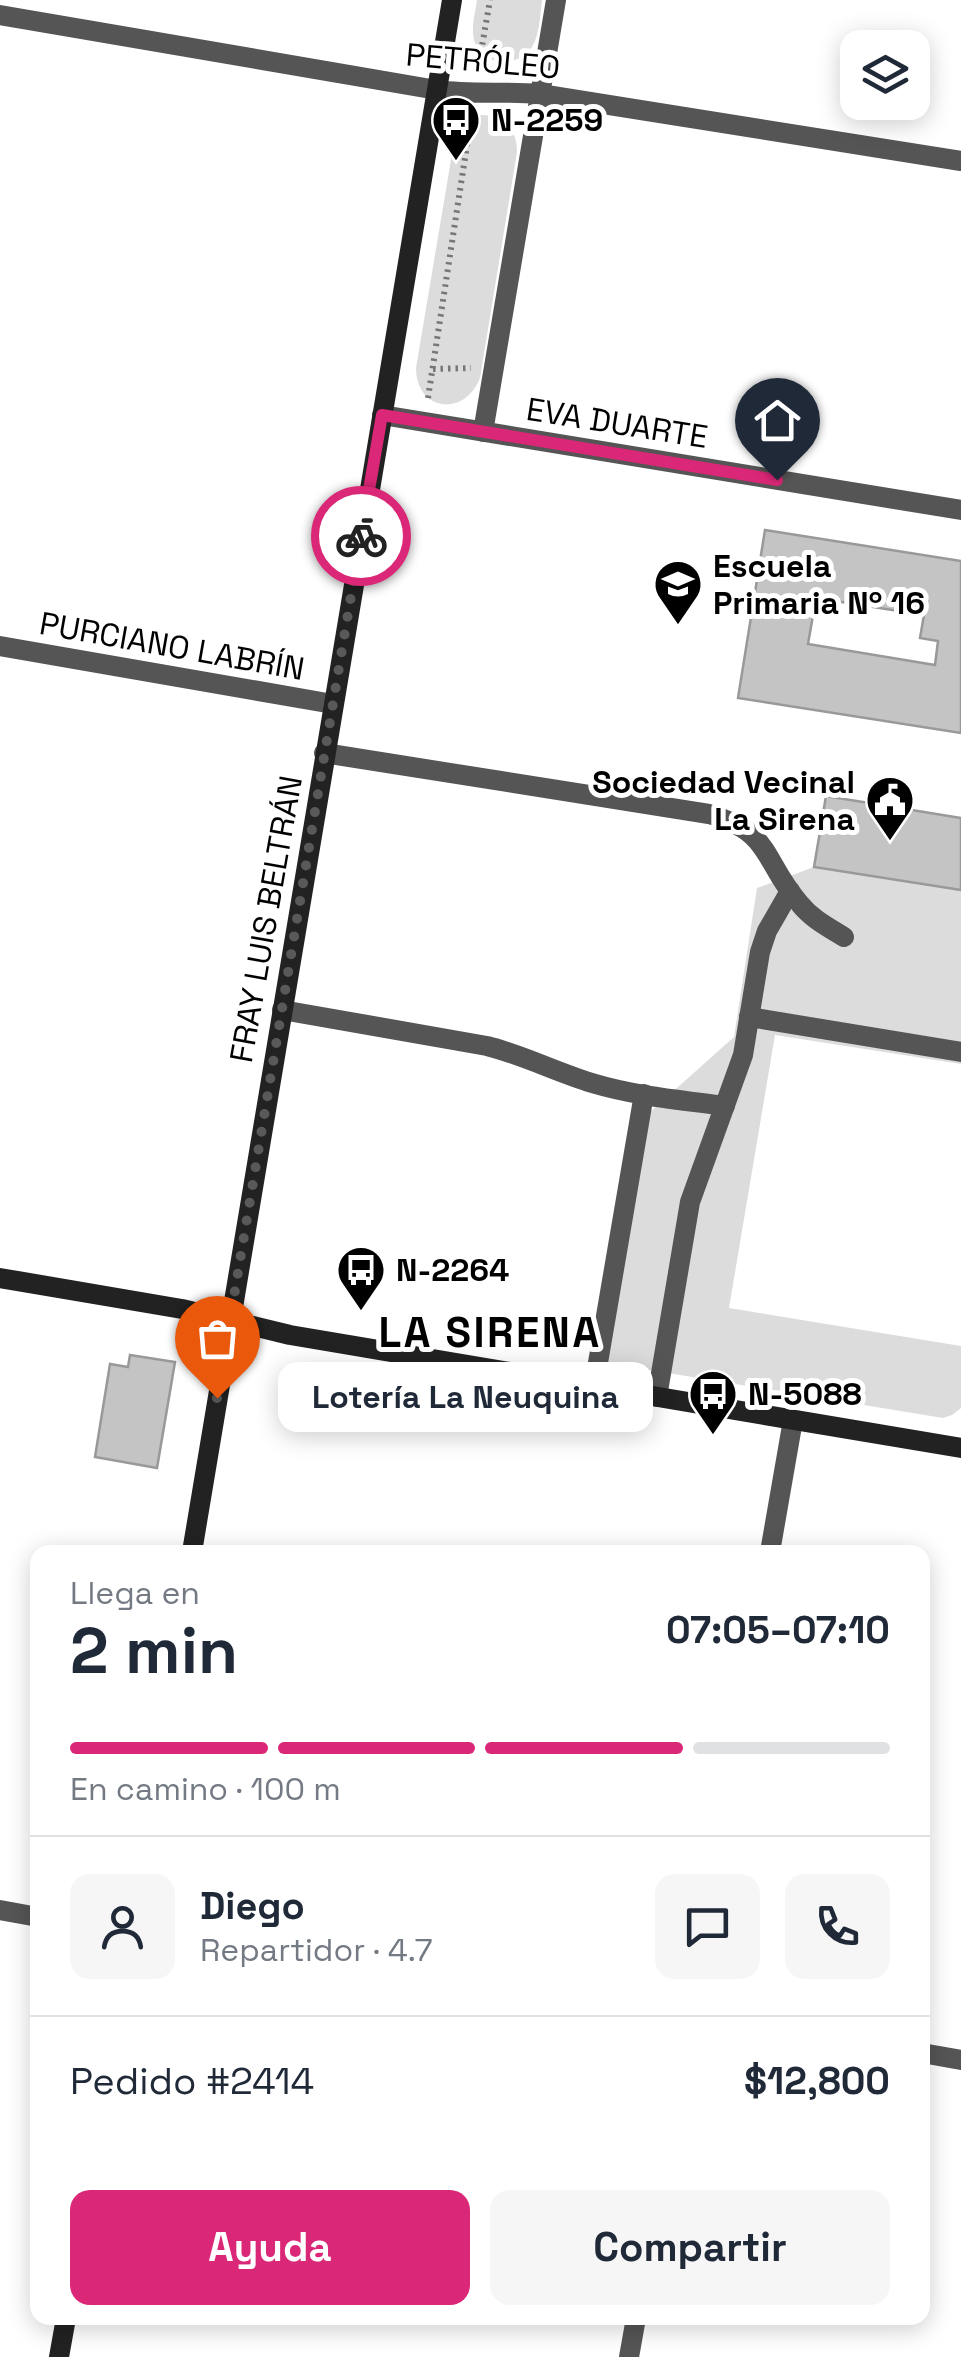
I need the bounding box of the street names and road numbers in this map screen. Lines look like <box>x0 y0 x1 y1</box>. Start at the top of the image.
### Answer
street label: PETRÓLEO <box>404 34 562 88</box>
street label: EVA DUARTE <box>523 389 711 457</box>
street label: PURCIANO LABRÍN <box>36 603 308 689</box>
street label: FRAY LUIS BELTRÁN <box>221 772 311 1066</box>

